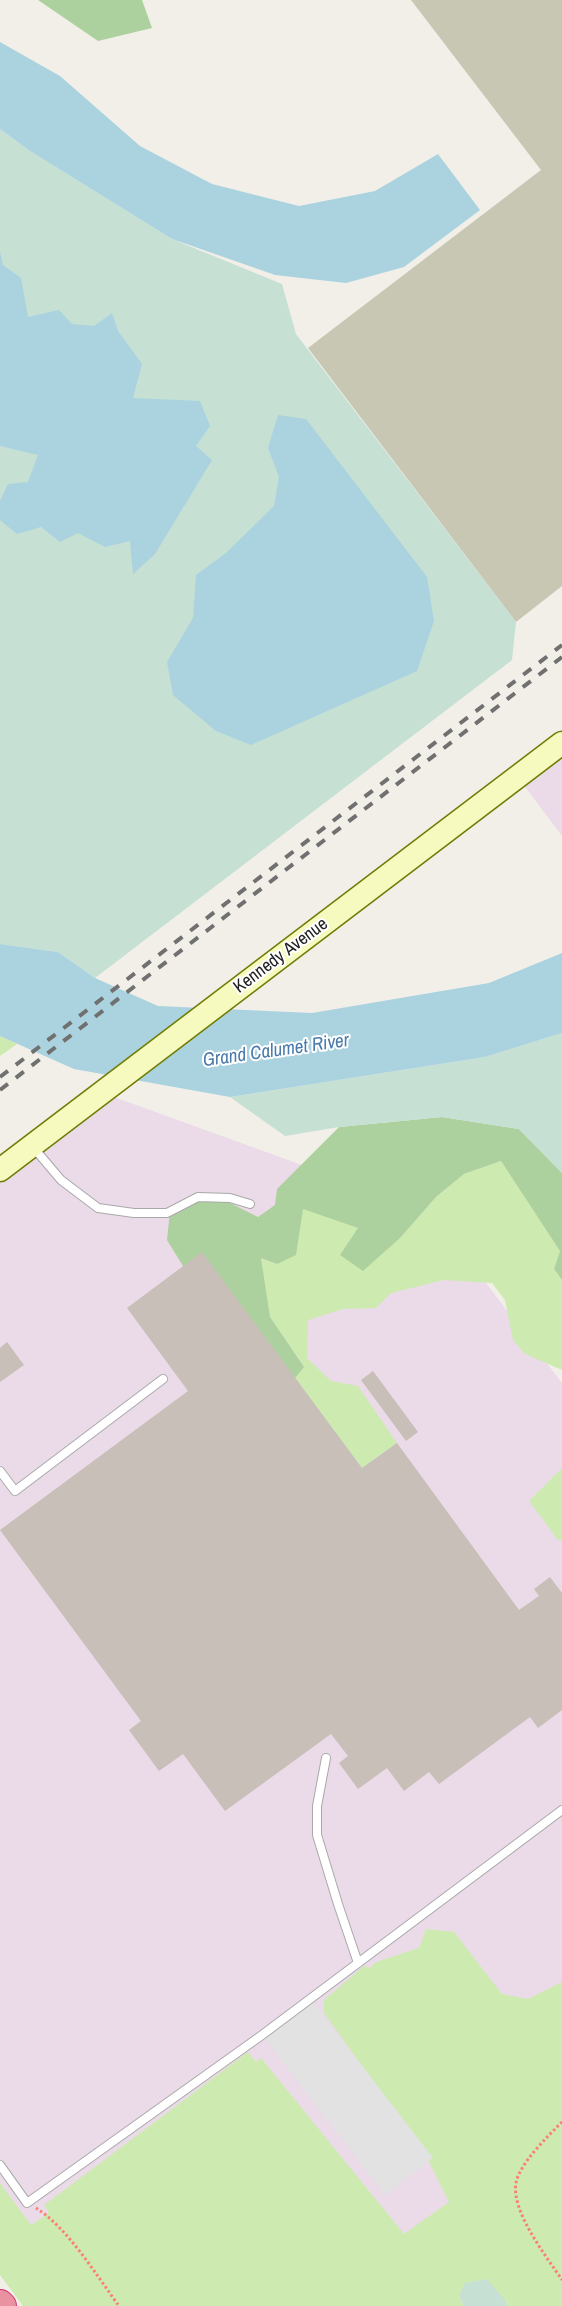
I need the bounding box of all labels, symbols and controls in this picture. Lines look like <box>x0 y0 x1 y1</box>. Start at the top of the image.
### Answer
street label: Kennedy Avenue <box>230 914 332 998</box>
water label: Grand Calumet River <box>202 1029 350 1073</box>

